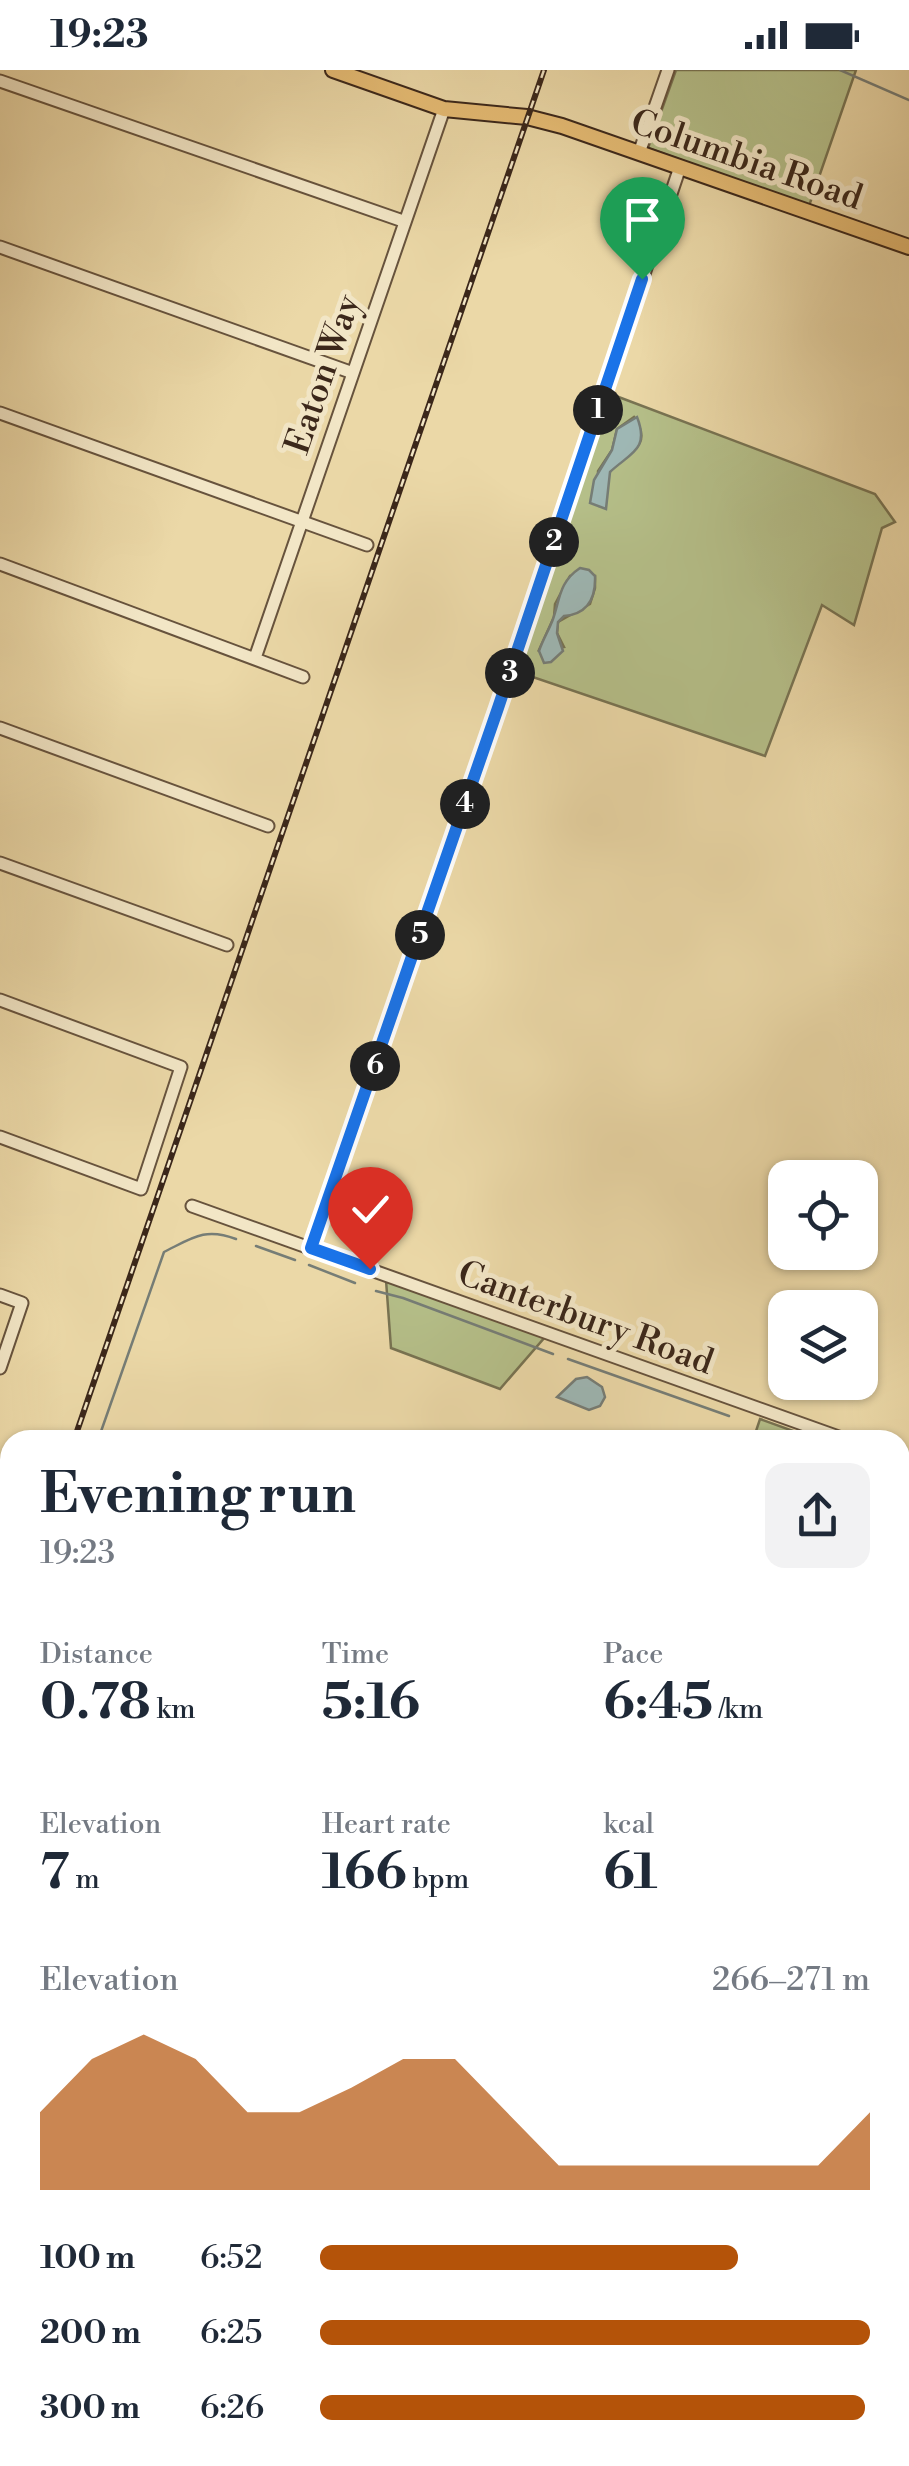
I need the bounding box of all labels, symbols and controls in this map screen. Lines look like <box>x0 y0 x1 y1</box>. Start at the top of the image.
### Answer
text: 19:23 <box>50 12 149 59</box>
street label: Columbia Road <box>625 101 868 220</box>
pin <box>600 177 685 280</box>
icon: arrive <box>615 192 670 247</box>
street label: Eaton Way <box>276 288 371 460</box>
pin: 1 <box>573 385 623 435</box>
text: 1 <box>591 392 605 427</box>
pin: 2 <box>529 517 579 567</box>
text: 2 <box>545 524 563 559</box>
pin: 3 <box>485 648 535 698</box>
text: 3 <box>502 655 518 690</box>
pin: 4 <box>440 779 490 829</box>
text: 4 <box>456 786 474 821</box>
pin: 5 <box>395 910 445 960</box>
text: 5 <box>411 917 429 952</box>
pin: 6 <box>350 1041 400 1091</box>
text: 6 <box>366 1048 384 1083</box>
map controls <box>768 1160 878 1400</box>
button: locate <box>768 1160 878 1270</box>
pin <box>328 1167 413 1270</box>
icon: check <box>343 1182 398 1237</box>
street label: Canterbury Road <box>452 1252 719 1385</box>
button: layers <box>768 1290 878 1400</box>
text: Evening run <box>40 1461 356 1530</box>
button: share <box>765 1463 870 1568</box>
text: 19:23 <box>40 1533 115 1573</box>
text: Distance <box>40 1637 153 1672</box>
text: Time <box>322 1637 389 1672</box>
text: Pace <box>603 1637 663 1672</box>
text: 0.78 <box>40 1672 151 1734</box>
text: 5:16 <box>322 1672 420 1734</box>
text: 6:45 <box>603 1672 713 1734</box>
text: km <box>151 1692 196 1727</box>
text: /km <box>713 1692 763 1727</box>
text: Elevation <box>40 1807 161 1842</box>
text: Heart rate <box>322 1807 451 1842</box>
text: kcal <box>603 1807 654 1842</box>
text: 7 <box>40 1842 70 1904</box>
text: 166 <box>322 1842 407 1904</box>
text: 61 <box>603 1842 657 1904</box>
text: m <box>70 1862 100 1897</box>
text: bpm <box>407 1862 469 1897</box>
text: Elevation <box>40 1960 179 2000</box>
text: 266–271 m <box>712 1960 870 2000</box>
text: 100 m <box>40 2238 135 2278</box>
text: 6:52 <box>200 2238 263 2278</box>
text: 200 m <box>40 2313 141 2353</box>
text: 6:25 <box>200 2313 263 2353</box>
text: 300 m <box>40 2388 140 2428</box>
text: 6:26 <box>200 2388 264 2428</box>

